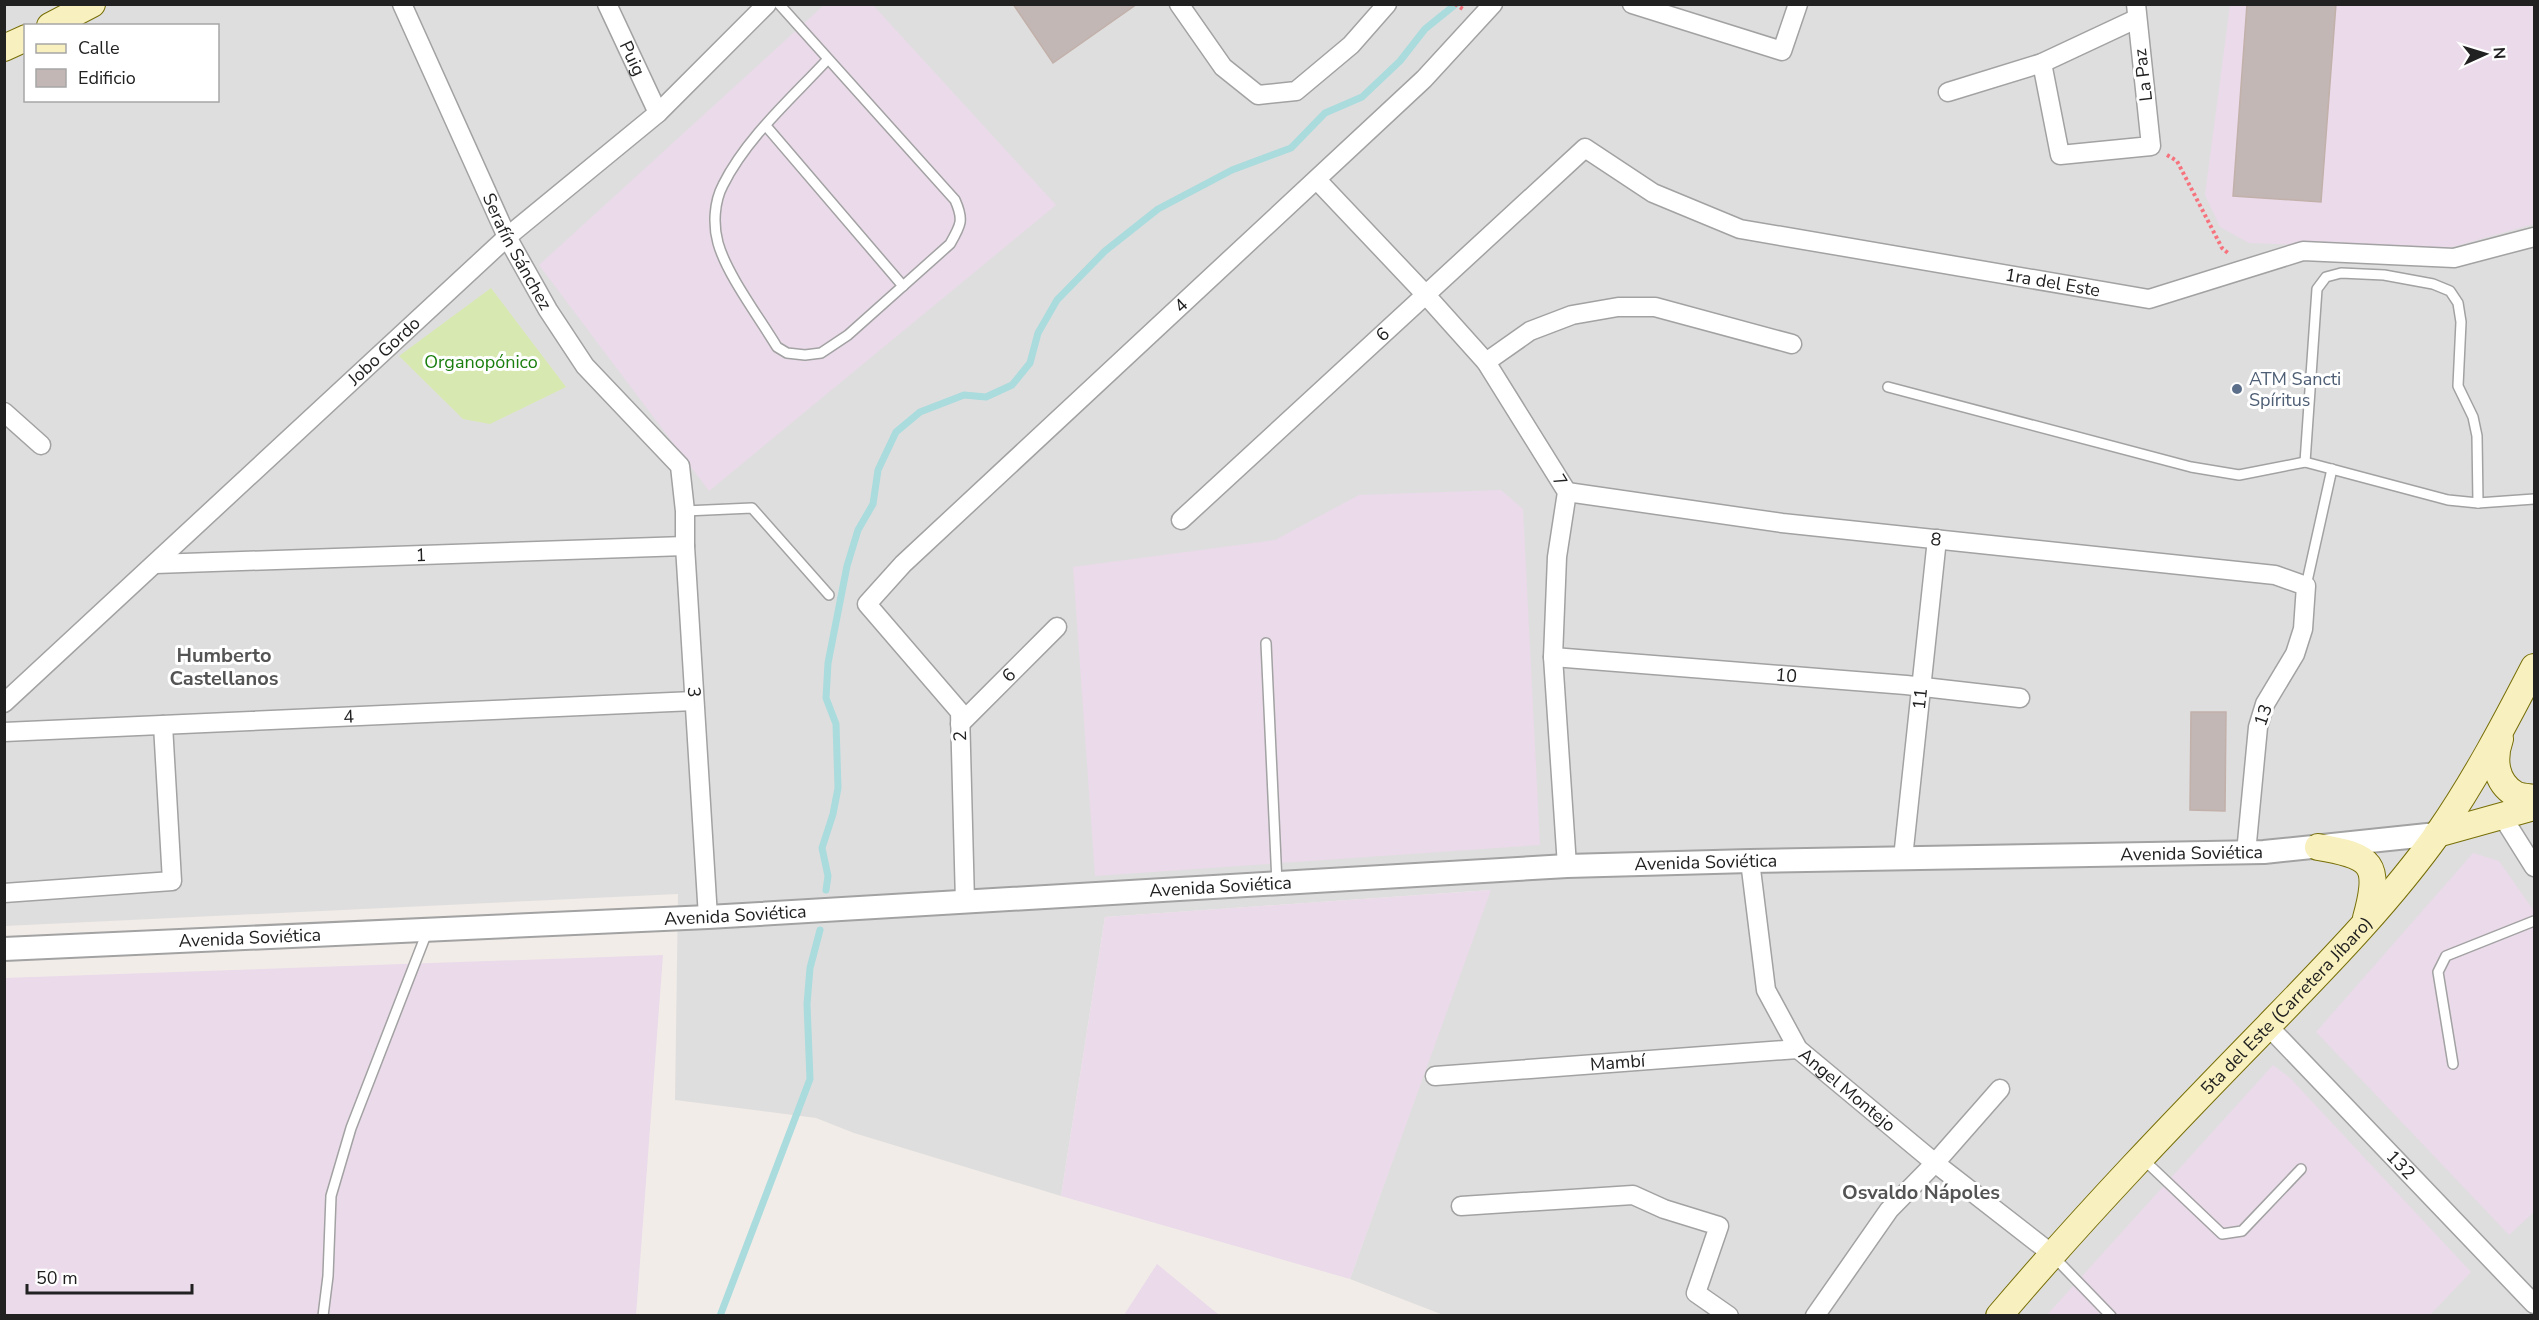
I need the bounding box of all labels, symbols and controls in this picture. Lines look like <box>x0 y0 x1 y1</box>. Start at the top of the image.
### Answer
legend <box>24 24 219 102</box>
north arrow <box>2455 24 2515 84</box>
text: Calle <box>78 36 120 60</box>
street label: Puig <box>614 37 651 80</box>
text: N <box>2488 46 2510 60</box>
street label: La Paz <box>2128 47 2158 103</box>
text: Edificio <box>78 66 136 90</box>
street label: Serafín Sánchez <box>477 189 558 314</box>
street label: 1ra del Este <box>2003 263 2102 302</box>
street label: 4 <box>1169 293 1193 318</box>
street label: Jobo Gordo <box>342 311 426 391</box>
street label: 6 <box>1370 322 1395 347</box>
park label: Organopónico <box>424 350 538 374</box>
place label: ATM Sancti Spíritus <box>2249 367 2341 412</box>
marker: ATM Sancti Spíritus <box>2230 382 2244 396</box>
street label: 7 <box>1547 470 1573 491</box>
street label: 8 <box>1929 527 1943 552</box>
street label: 1 <box>415 543 427 567</box>
district label: Humberto Castellanos <box>170 642 279 692</box>
street label: 6 <box>996 663 1021 688</box>
street label: 10 <box>1775 663 1798 688</box>
street label: 3 <box>682 686 706 698</box>
street label: 11 <box>1907 687 1933 711</box>
street label: 13 <box>2248 701 2278 729</box>
street label: 4 <box>343 704 355 729</box>
street label: 2 <box>948 730 972 742</box>
street label: Avenida Soviética <box>2120 840 2263 867</box>
street label: Avenida Soviética <box>1634 849 1777 876</box>
street label: Avenida Soviética <box>1148 870 1292 903</box>
street label: Avenida Soviética <box>663 899 807 931</box>
street label: 5ta del Este (Carretera Jíbaro) <box>2195 911 2378 1100</box>
street label: Avenida Soviética <box>178 923 322 953</box>
street label: Angel Montejo <box>1794 1043 1901 1137</box>
street label: Mambí <box>1589 1048 1647 1076</box>
street label: 132 <box>2381 1145 2421 1185</box>
district label: Osvaldo Nápoles <box>1842 1179 2000 1206</box>
scale bar <box>27 1257 192 1295</box>
text: 50 m <box>36 1266 78 1290</box>

